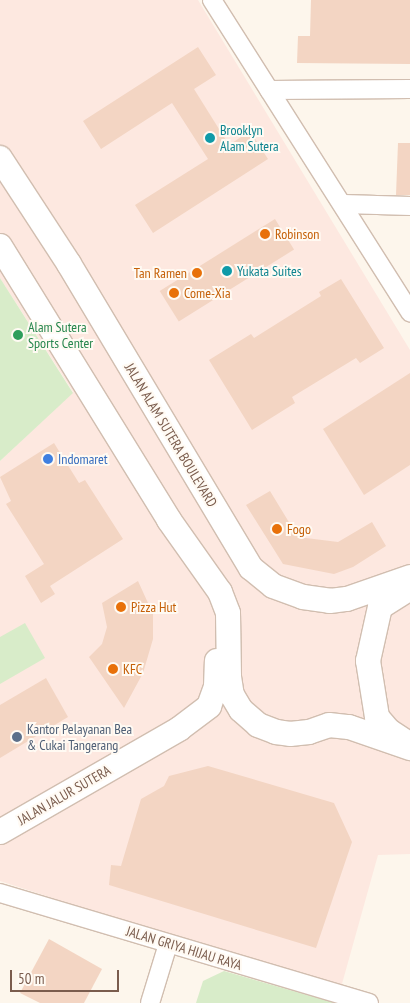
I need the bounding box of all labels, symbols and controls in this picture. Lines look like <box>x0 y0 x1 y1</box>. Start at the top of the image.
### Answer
place label: Brooklyn Alam Sutera <box>220 122 279 154</box>
marker: Brooklyn Alam Sutera <box>204 132 216 144</box>
place label: Robinson <box>275 226 319 242</box>
marker: Robinson <box>259 228 271 240</box>
place label: Yukata Suites <box>237 263 301 279</box>
place label: Tan Ramen <box>134 265 187 281</box>
marker: Yukata Suites <box>221 265 233 277</box>
marker: Tan Ramen <box>191 267 203 279</box>
place label: Come-Xia <box>184 285 231 301</box>
marker: Come-Xia <box>168 287 180 299</box>
place label: Alam Sutera Sports Center <box>28 319 93 352</box>
marker: Alam Sutera Sports Center <box>12 329 24 341</box>
street label: JALAN ALAM SUTERA BOULEVARD <box>121 360 221 510</box>
place label: Indomaret <box>58 451 108 467</box>
marker: Indomaret <box>42 453 54 465</box>
place label: Fogo <box>287 521 311 537</box>
marker: Fogo <box>271 523 283 535</box>
place label: Pizza Hut <box>131 599 176 615</box>
marker: Pizza Hut <box>115 601 127 613</box>
place label: KFC <box>123 661 142 677</box>
marker: KFC <box>107 663 119 675</box>
place label: Kantor Pelayanan Bea & Cukai Tangerang <box>27 721 132 754</box>
marker: Kantor Pelayanan Bea & Cukai Tangerang <box>11 731 23 743</box>
street label: JALAN JALUR SUTERA <box>15 762 113 828</box>
street label: JALAN GRIYA HIJAU RAYA <box>124 922 244 974</box>
scale bar <box>12 960 121 992</box>
text: 50 m <box>18 969 44 988</box>

